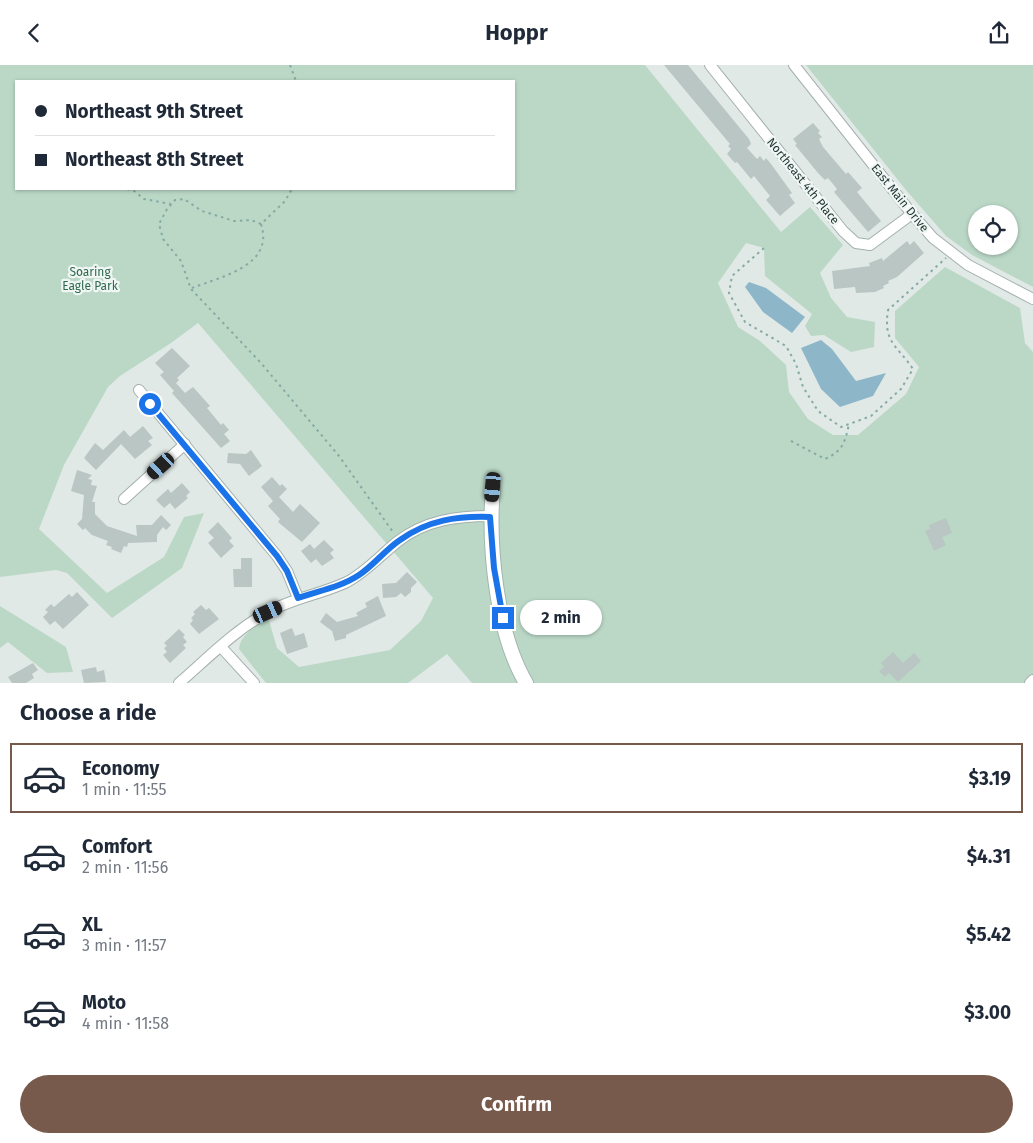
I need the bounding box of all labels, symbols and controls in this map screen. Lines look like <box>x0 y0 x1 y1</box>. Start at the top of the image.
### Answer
icon: back <box>20 19 48 47</box>
text: Hoppr <box>485 19 548 46</box>
icon: share <box>985 19 1013 47</box>
text: Northeast 9th Street <box>65 100 243 123</box>
street label: Northeast 4th Place <box>764 135 842 227</box>
text: Northeast 8th Street <box>65 148 244 171</box>
street label: East Main Drive <box>868 161 932 235</box>
map controls <box>968 205 1018 255</box>
button: locate <box>968 205 1018 255</box>
park label: Soaring Eagle Park <box>62 265 119 293</box>
route start <box>139 393 161 415</box>
car <box>144 450 177 482</box>
car <box>484 471 501 503</box>
car <box>251 599 284 625</box>
callout: 2 min <box>520 601 603 635</box>
route end <box>492 607 514 629</box>
text: 2 min <box>541 608 581 627</box>
text: Choose a ride <box>20 699 156 726</box>
icon: car <box>22 756 67 801</box>
text: Economy <box>82 757 159 780</box>
text: $3.19 <box>969 767 1011 790</box>
text: 1 min · 11:55 <box>82 780 167 799</box>
icon: car <box>22 834 67 879</box>
text: Comfort <box>82 835 152 858</box>
text: $4.31 <box>967 845 1011 868</box>
text: 2 min · 11:56 <box>82 858 168 877</box>
icon: car <box>22 912 67 957</box>
text: XL <box>82 913 103 936</box>
text: $5.42 <box>966 923 1011 946</box>
text: 3 min · 11:57 <box>82 936 166 955</box>
icon: car <box>22 990 67 1035</box>
text: Moto <box>82 991 126 1014</box>
text: $3.00 <box>964 1001 1011 1024</box>
text: 4 min · 11:58 <box>82 1014 169 1033</box>
button: Confirm <box>20 1075 1013 1133</box>

